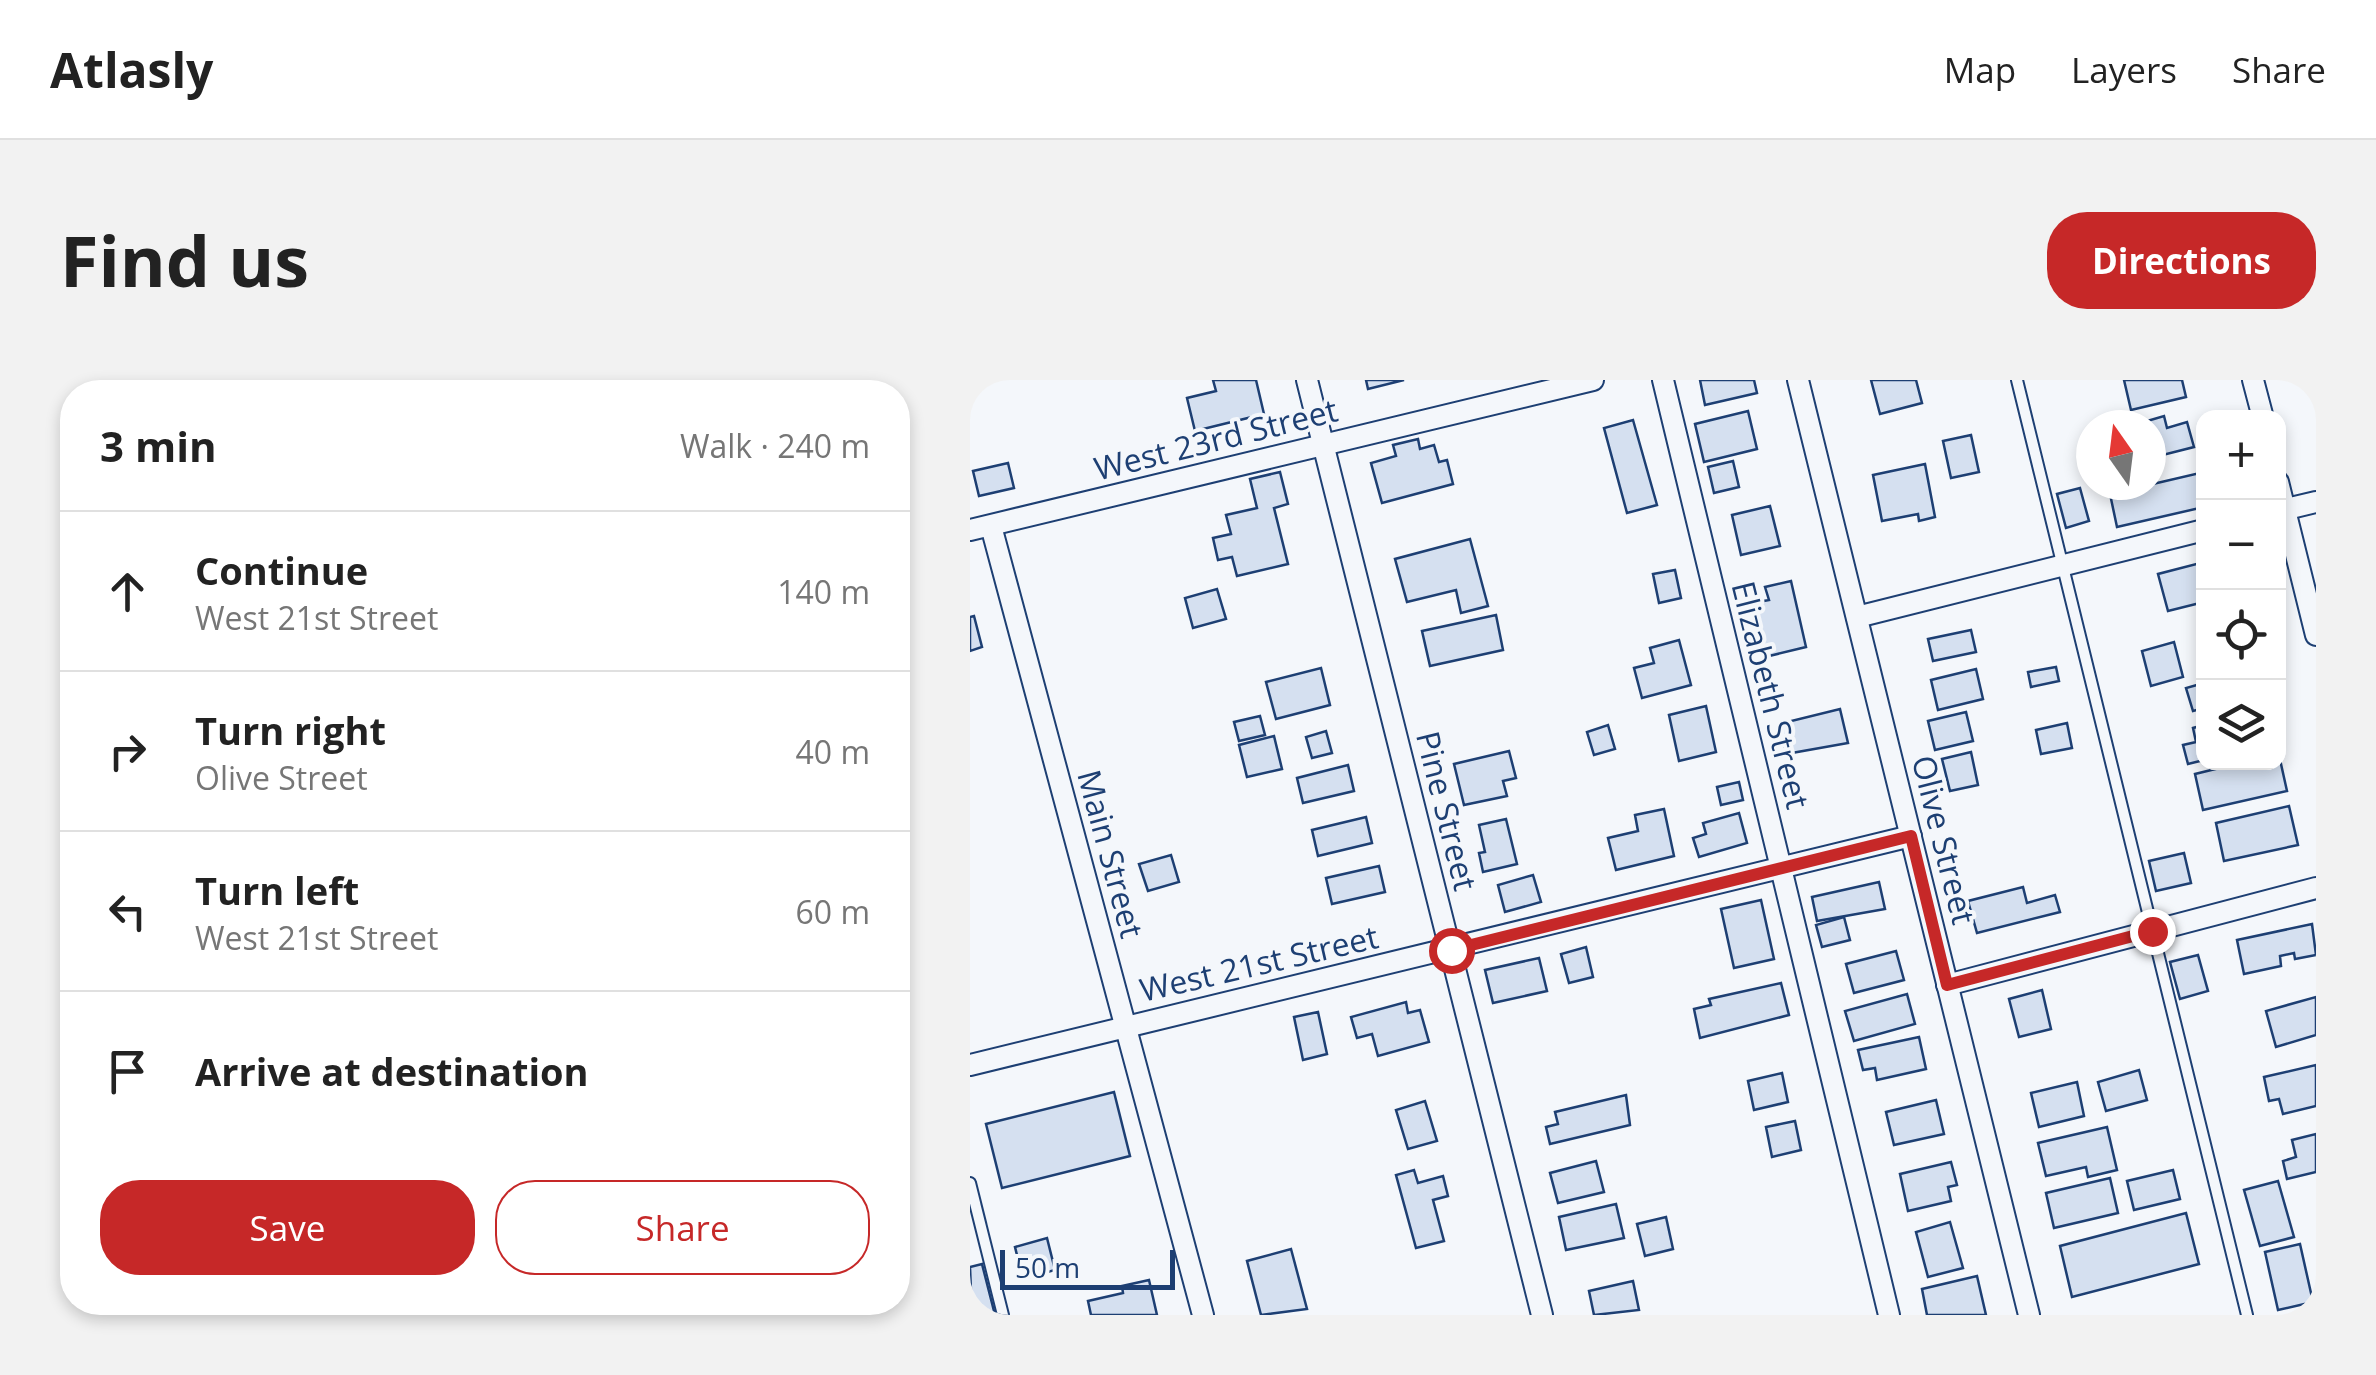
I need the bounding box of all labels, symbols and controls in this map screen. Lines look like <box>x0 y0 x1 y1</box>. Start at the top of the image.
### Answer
text: Atlasly <box>50 37 213 102</box>
text: Map <box>1944 46 2016 93</box>
text: Layers <box>2071 46 2177 93</box>
text: Share <box>2232 46 2326 93</box>
text: Find us <box>60 212 309 308</box>
button: Directions <box>2047 212 2316 309</box>
street label: West 23rd Street <box>1089 388 1342 490</box>
north arrow <box>2076 410 2166 500</box>
map controls <box>2196 410 2286 770</box>
button: + <box>2196 410 2286 500</box>
text: 3 min <box>100 417 217 474</box>
text: Walk · 240 m <box>680 424 870 467</box>
button: − <box>2196 500 2286 590</box>
text: Continue <box>195 544 368 596</box>
icon: ahead <box>100 564 155 619</box>
text: 140 m <box>777 570 870 613</box>
street label: Elizabeth Street <box>1722 576 1820 813</box>
button: locate <box>2196 590 2286 680</box>
text: West 21st Street <box>195 596 438 639</box>
button: layers <box>2196 680 2286 770</box>
text: Turn right <box>195 704 386 756</box>
icon: right <box>100 724 155 779</box>
street label: Pine Street <box>1407 727 1488 895</box>
text: 40 m <box>795 730 870 773</box>
street label: Olive Street <box>1903 751 1986 929</box>
text: Olive Street <box>195 756 368 799</box>
street label: Main Street <box>1068 765 1154 942</box>
text: Turn left <box>195 864 359 916</box>
icon: left <box>100 884 155 939</box>
text: 60 m <box>795 890 870 933</box>
route end <box>2130 909 2176 955</box>
street label: West 21st Street <box>1135 914 1382 1011</box>
text: West 21st Street <box>195 916 438 959</box>
route start <box>1429 928 1475 974</box>
icon: arrive <box>100 1044 155 1099</box>
text: Arrive at destination <box>195 1045 589 1097</box>
button: Save <box>100 1180 475 1275</box>
button: Share <box>495 1180 870 1275</box>
scale bar <box>1000 1245 1175 1290</box>
text: 50 m <box>1015 1248 1080 1286</box>

